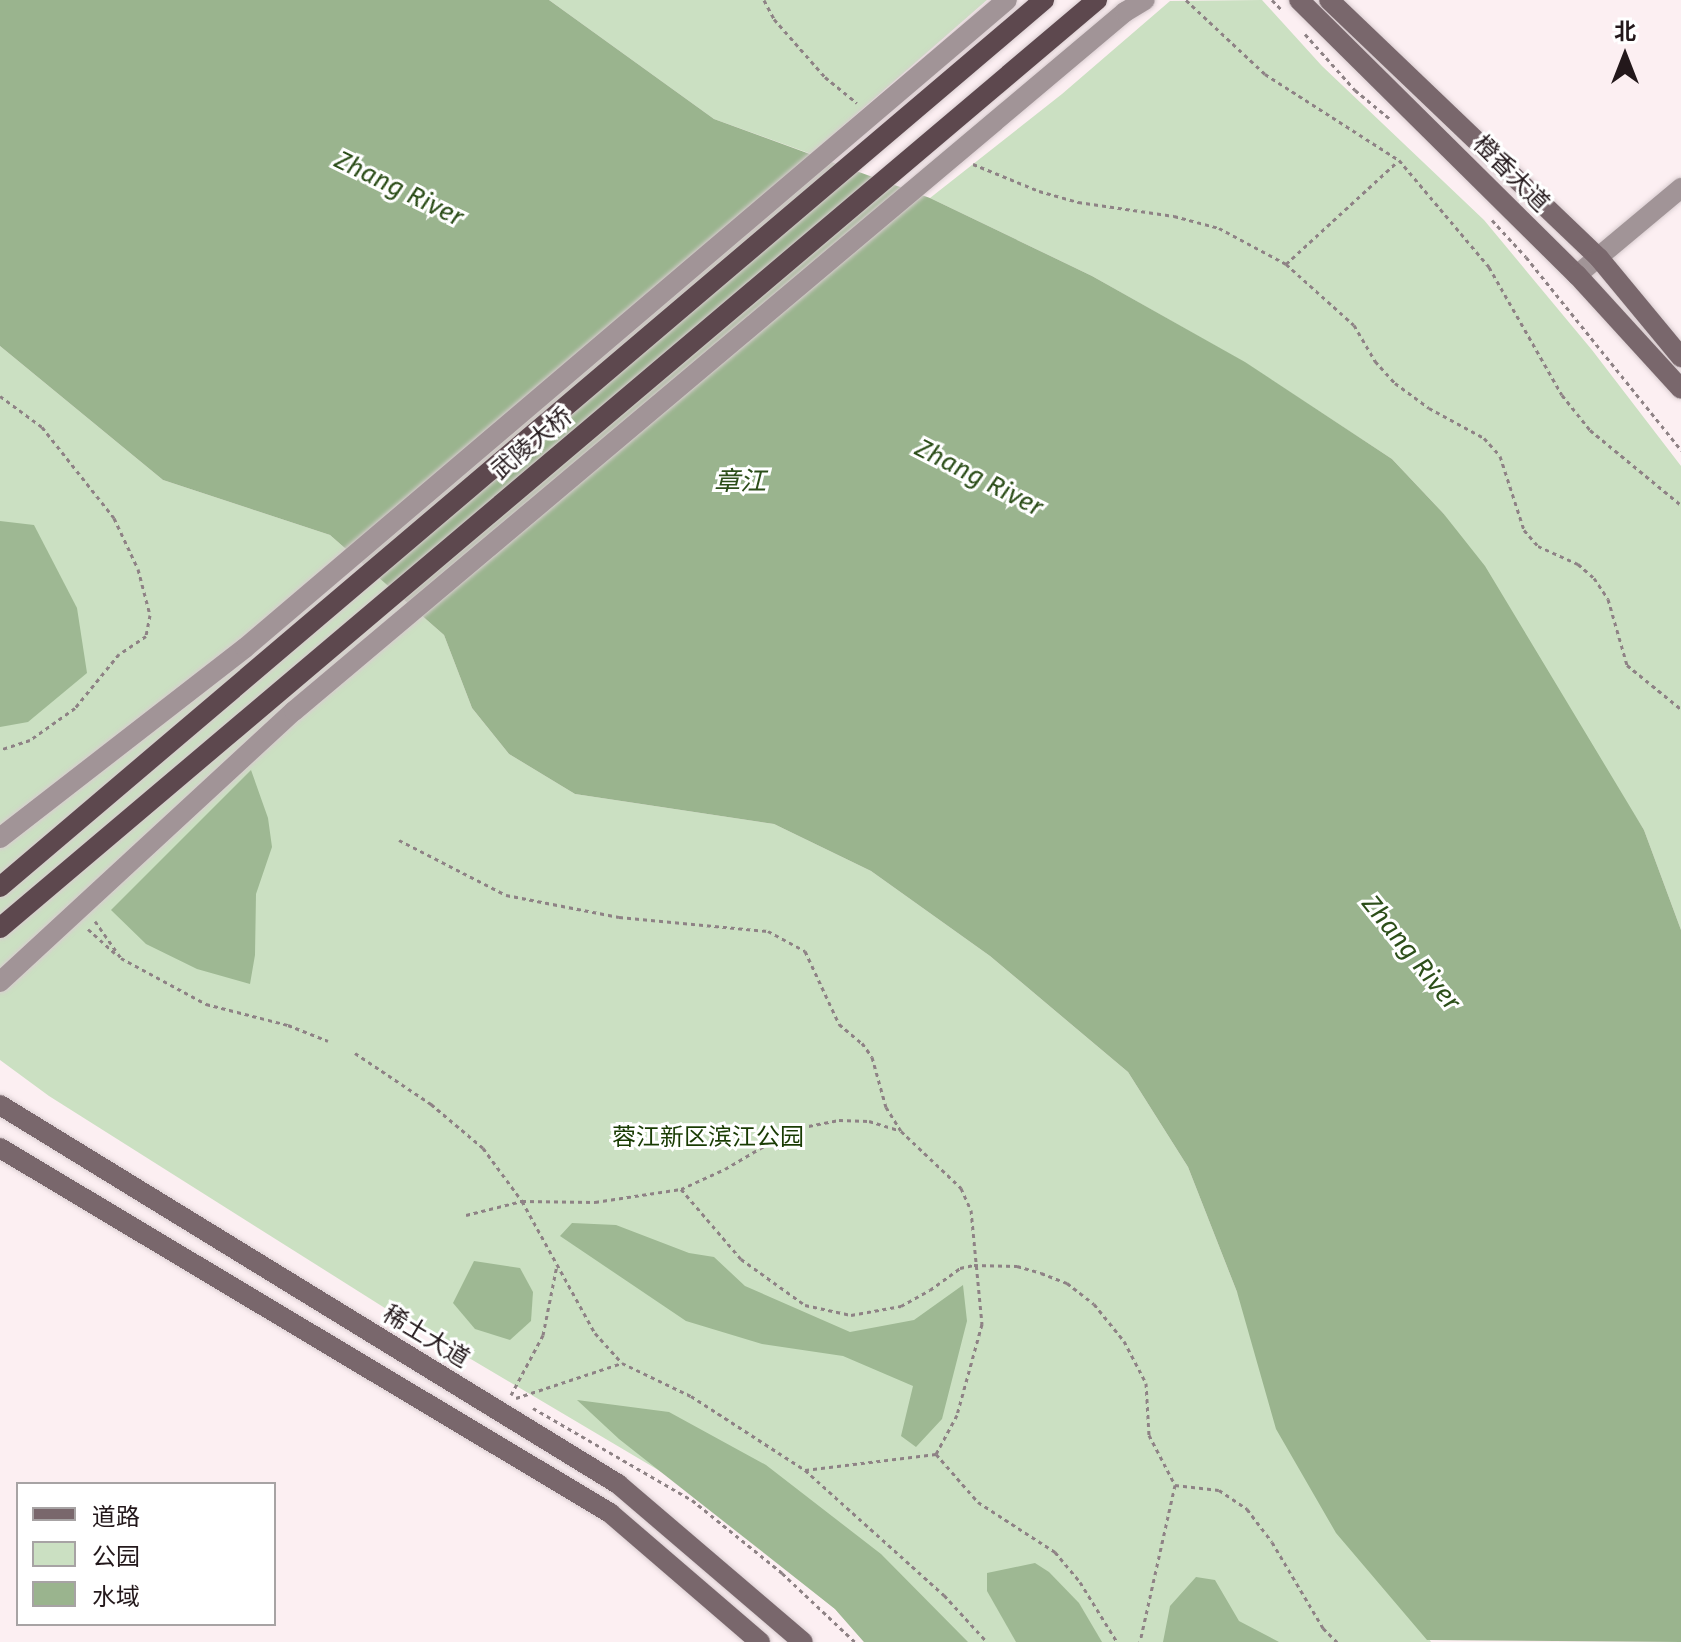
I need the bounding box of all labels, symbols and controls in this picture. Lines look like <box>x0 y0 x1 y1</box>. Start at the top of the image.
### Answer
north arrow <box>1585 16 1665 96</box>
text: 北 <box>1614 18 1636 45</box>
street label: 橙香大道 <box>1467 130 1555 218</box>
water label: Zhang River <box>330 145 468 233</box>
street label: 武陵大桥 <box>486 402 578 486</box>
water label: Zhang River <box>910 433 1048 523</box>
water label: 章江 <box>714 466 766 498</box>
water label: Zhang River <box>1355 889 1467 1017</box>
park label: 蓉江新区滨江公园 <box>612 1124 804 1152</box>
street label: 稀土大道 <box>377 1300 475 1374</box>
legend <box>16 1482 276 1626</box>
text: 道路 <box>92 1503 140 1531</box>
text: 公园 <box>92 1543 140 1571</box>
text: 水域 <box>92 1583 140 1611</box>

